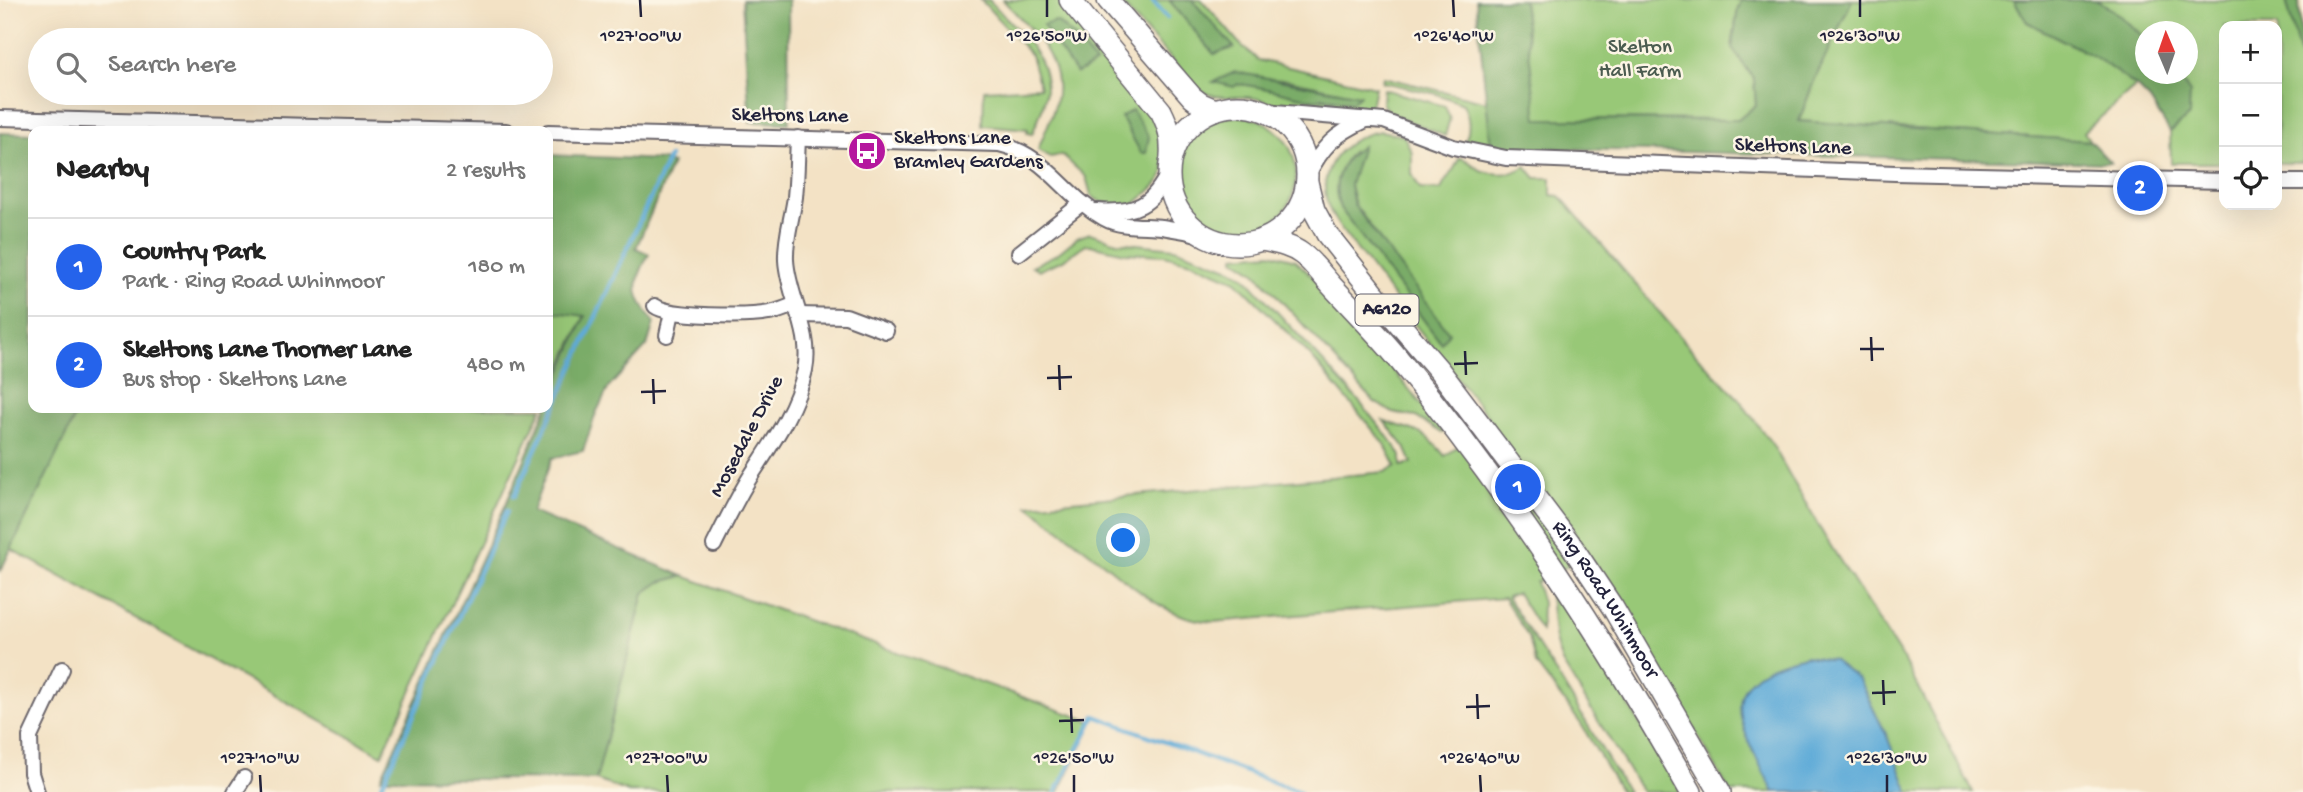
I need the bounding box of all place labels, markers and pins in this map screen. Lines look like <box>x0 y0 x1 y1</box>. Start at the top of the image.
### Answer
place label: Skeltons Lane Bramley Gardens <box>893 127 1044 176</box>
bus stop icon: Skeltons Lane Bramley Gardens <box>846 130 888 172</box>
pin: 2 <box>2117 162 2163 214</box>
pin: 1 <box>1495 461 1541 513</box>

